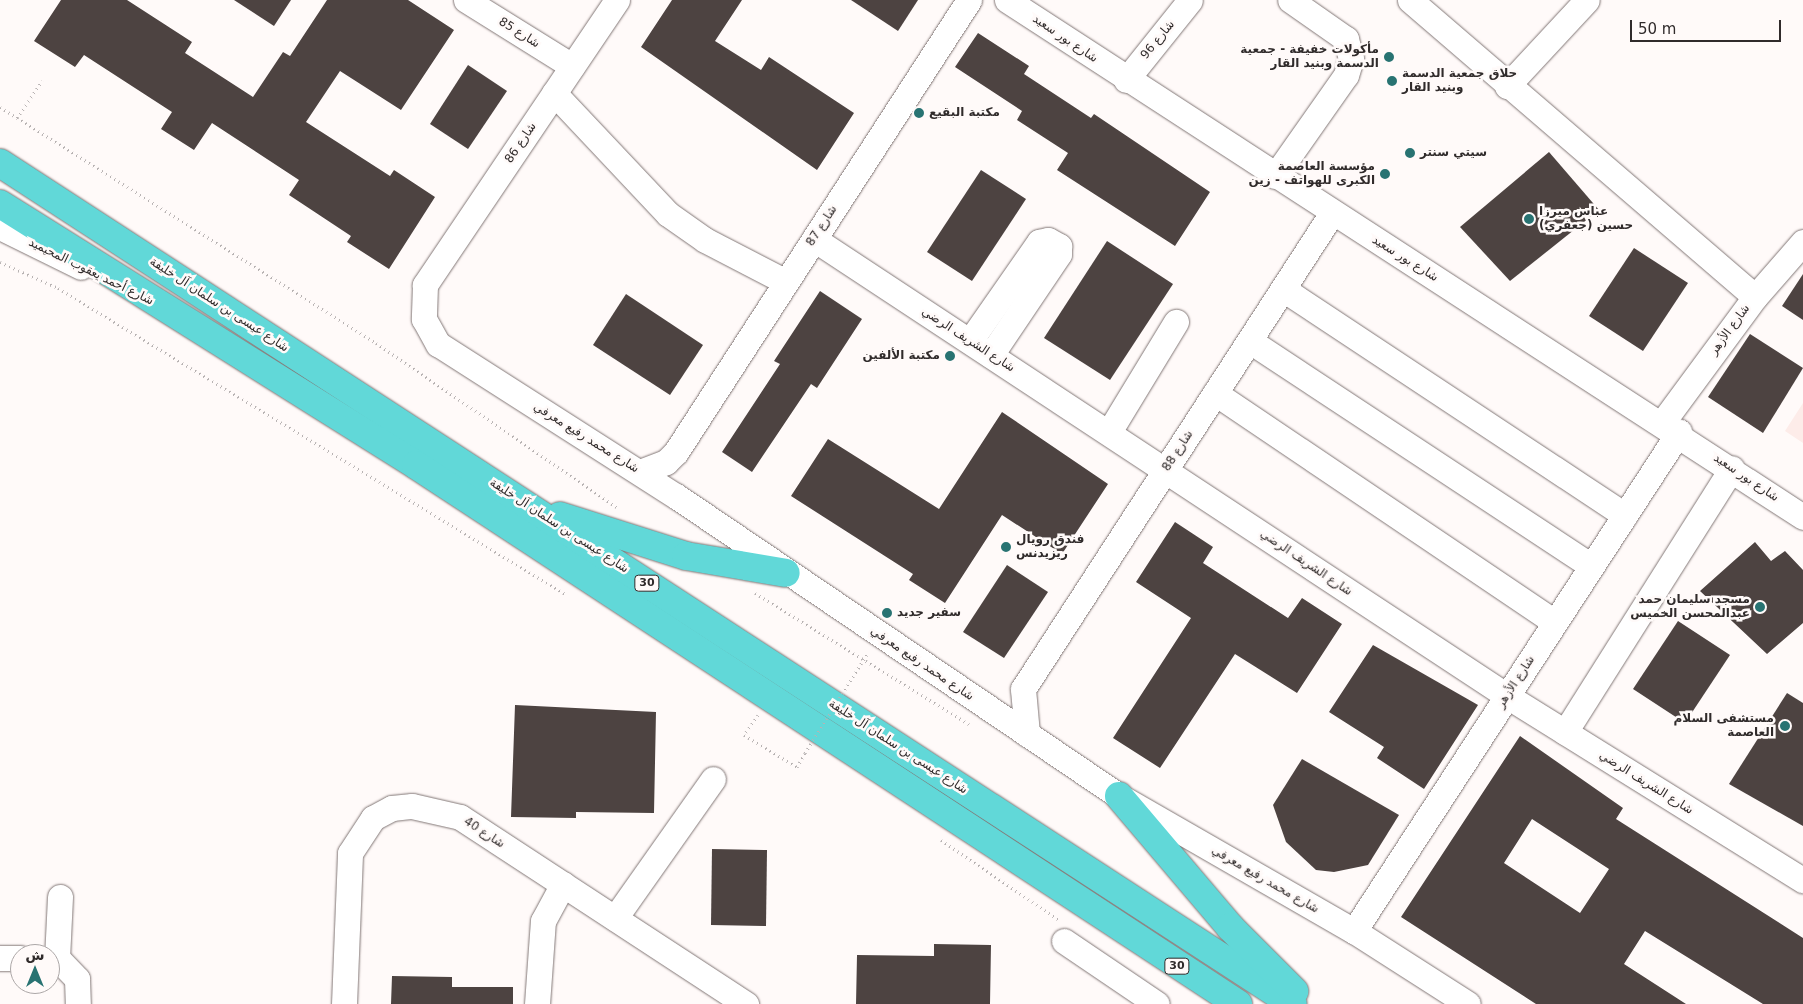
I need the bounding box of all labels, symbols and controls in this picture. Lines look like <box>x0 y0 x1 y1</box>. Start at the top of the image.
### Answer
scale bar <box>1633 10 1784 42</box>
street label: شارع بور سعيد <box>1030 12 1100 66</box>
street label: شارع 85 <box>496 15 542 51</box>
street label: شارع 96 <box>1138 18 1178 62</box>
text: 50 m <box>1638 20 1676 38</box>
place label: مأكولات خفيفة - جمعية الدسمة وبنيد القار <box>1240 43 1379 71</box>
marker: مأكولات خفيفة - جمعية الدسمة وبنيد القار <box>1383 51 1395 63</box>
place label: حلاق جمعية الدسمة وبنيد القار <box>1402 67 1517 95</box>
marker: حلاق جمعية الدسمة وبنيد القار <box>1386 75 1398 87</box>
place label: مكتبة البقيع <box>929 106 1000 120</box>
marker: مكتبة البقيع <box>913 107 925 119</box>
street label: شارع 86 <box>502 120 540 166</box>
place label: سيتي سنتر <box>1420 146 1487 160</box>
marker: سيتي سنتر <box>1404 147 1416 159</box>
place label: مؤسسة العاصمة الكبرى للهواتف - زين <box>1249 160 1375 188</box>
marker: مؤسسة العاصمة الكبرى للهواتف - زين <box>1379 168 1391 180</box>
street label: شارع 87 <box>804 203 840 249</box>
place label: عباس ميرزا حسين (جعفري) <box>1539 205 1633 233</box>
marker: عباس ميرزا حسين (جعفري) <box>1523 213 1535 225</box>
street label: شارع بور سعيد <box>1369 233 1441 285</box>
street label: شارع أحمد يعقوب المحيميد <box>26 236 156 308</box>
street label: شارع عيسى بن سلمان آل خليفة <box>147 255 291 355</box>
street label: شارع الأزهر <box>1707 302 1753 358</box>
street label: شارع الشريف الرضي <box>919 305 1017 375</box>
place label: مكتبة الألفين <box>862 349 940 363</box>
marker: مكتبة الألفين <box>944 350 956 362</box>
street label: شارع محمد رفيع معرفي <box>531 400 641 476</box>
street label: شارع 88 <box>1160 428 1196 474</box>
street label: شارع بور سعيد <box>1711 451 1781 505</box>
street label: شارع عيسى بن سلمان آل خليفة <box>487 476 631 576</box>
street label: شارع الشريف الرضي <box>1257 527 1355 599</box>
place label: فندق رويال ريزيدنس <box>1016 533 1084 561</box>
marker: فندق رويال ريزيدنس <box>1000 541 1012 553</box>
road number: 30 <box>633 574 661 592</box>
place label: مسجد سليمان حمد عبدالمحسن الخميس <box>1630 593 1750 621</box>
marker: مسجد سليمان حمد عبدالمحسن الخميس <box>1754 601 1766 613</box>
place label: سفير جديد <box>897 606 961 620</box>
marker: سفير جديد <box>881 607 893 619</box>
street label: شارع محمد رفيع معرفي <box>868 624 976 704</box>
street label: شارع الأزهر <box>1494 653 1538 711</box>
street label: شارع عيسى بن سلمان آل خليفة <box>826 697 970 797</box>
place label: مستشفى السلام العاصمة <box>1674 712 1774 740</box>
marker: مستشفى السلام العاصمة <box>1778 719 1792 733</box>
street label: شارع الشريف الرضي <box>1596 748 1696 818</box>
street label: شارع 40 <box>461 815 507 851</box>
street label: شارع محمد رفيع معرفي <box>1209 843 1321 917</box>
north arrow <box>10 944 60 994</box>
text: ش <box>25 947 45 963</box>
road number: 30 <box>1163 958 1191 974</box>

